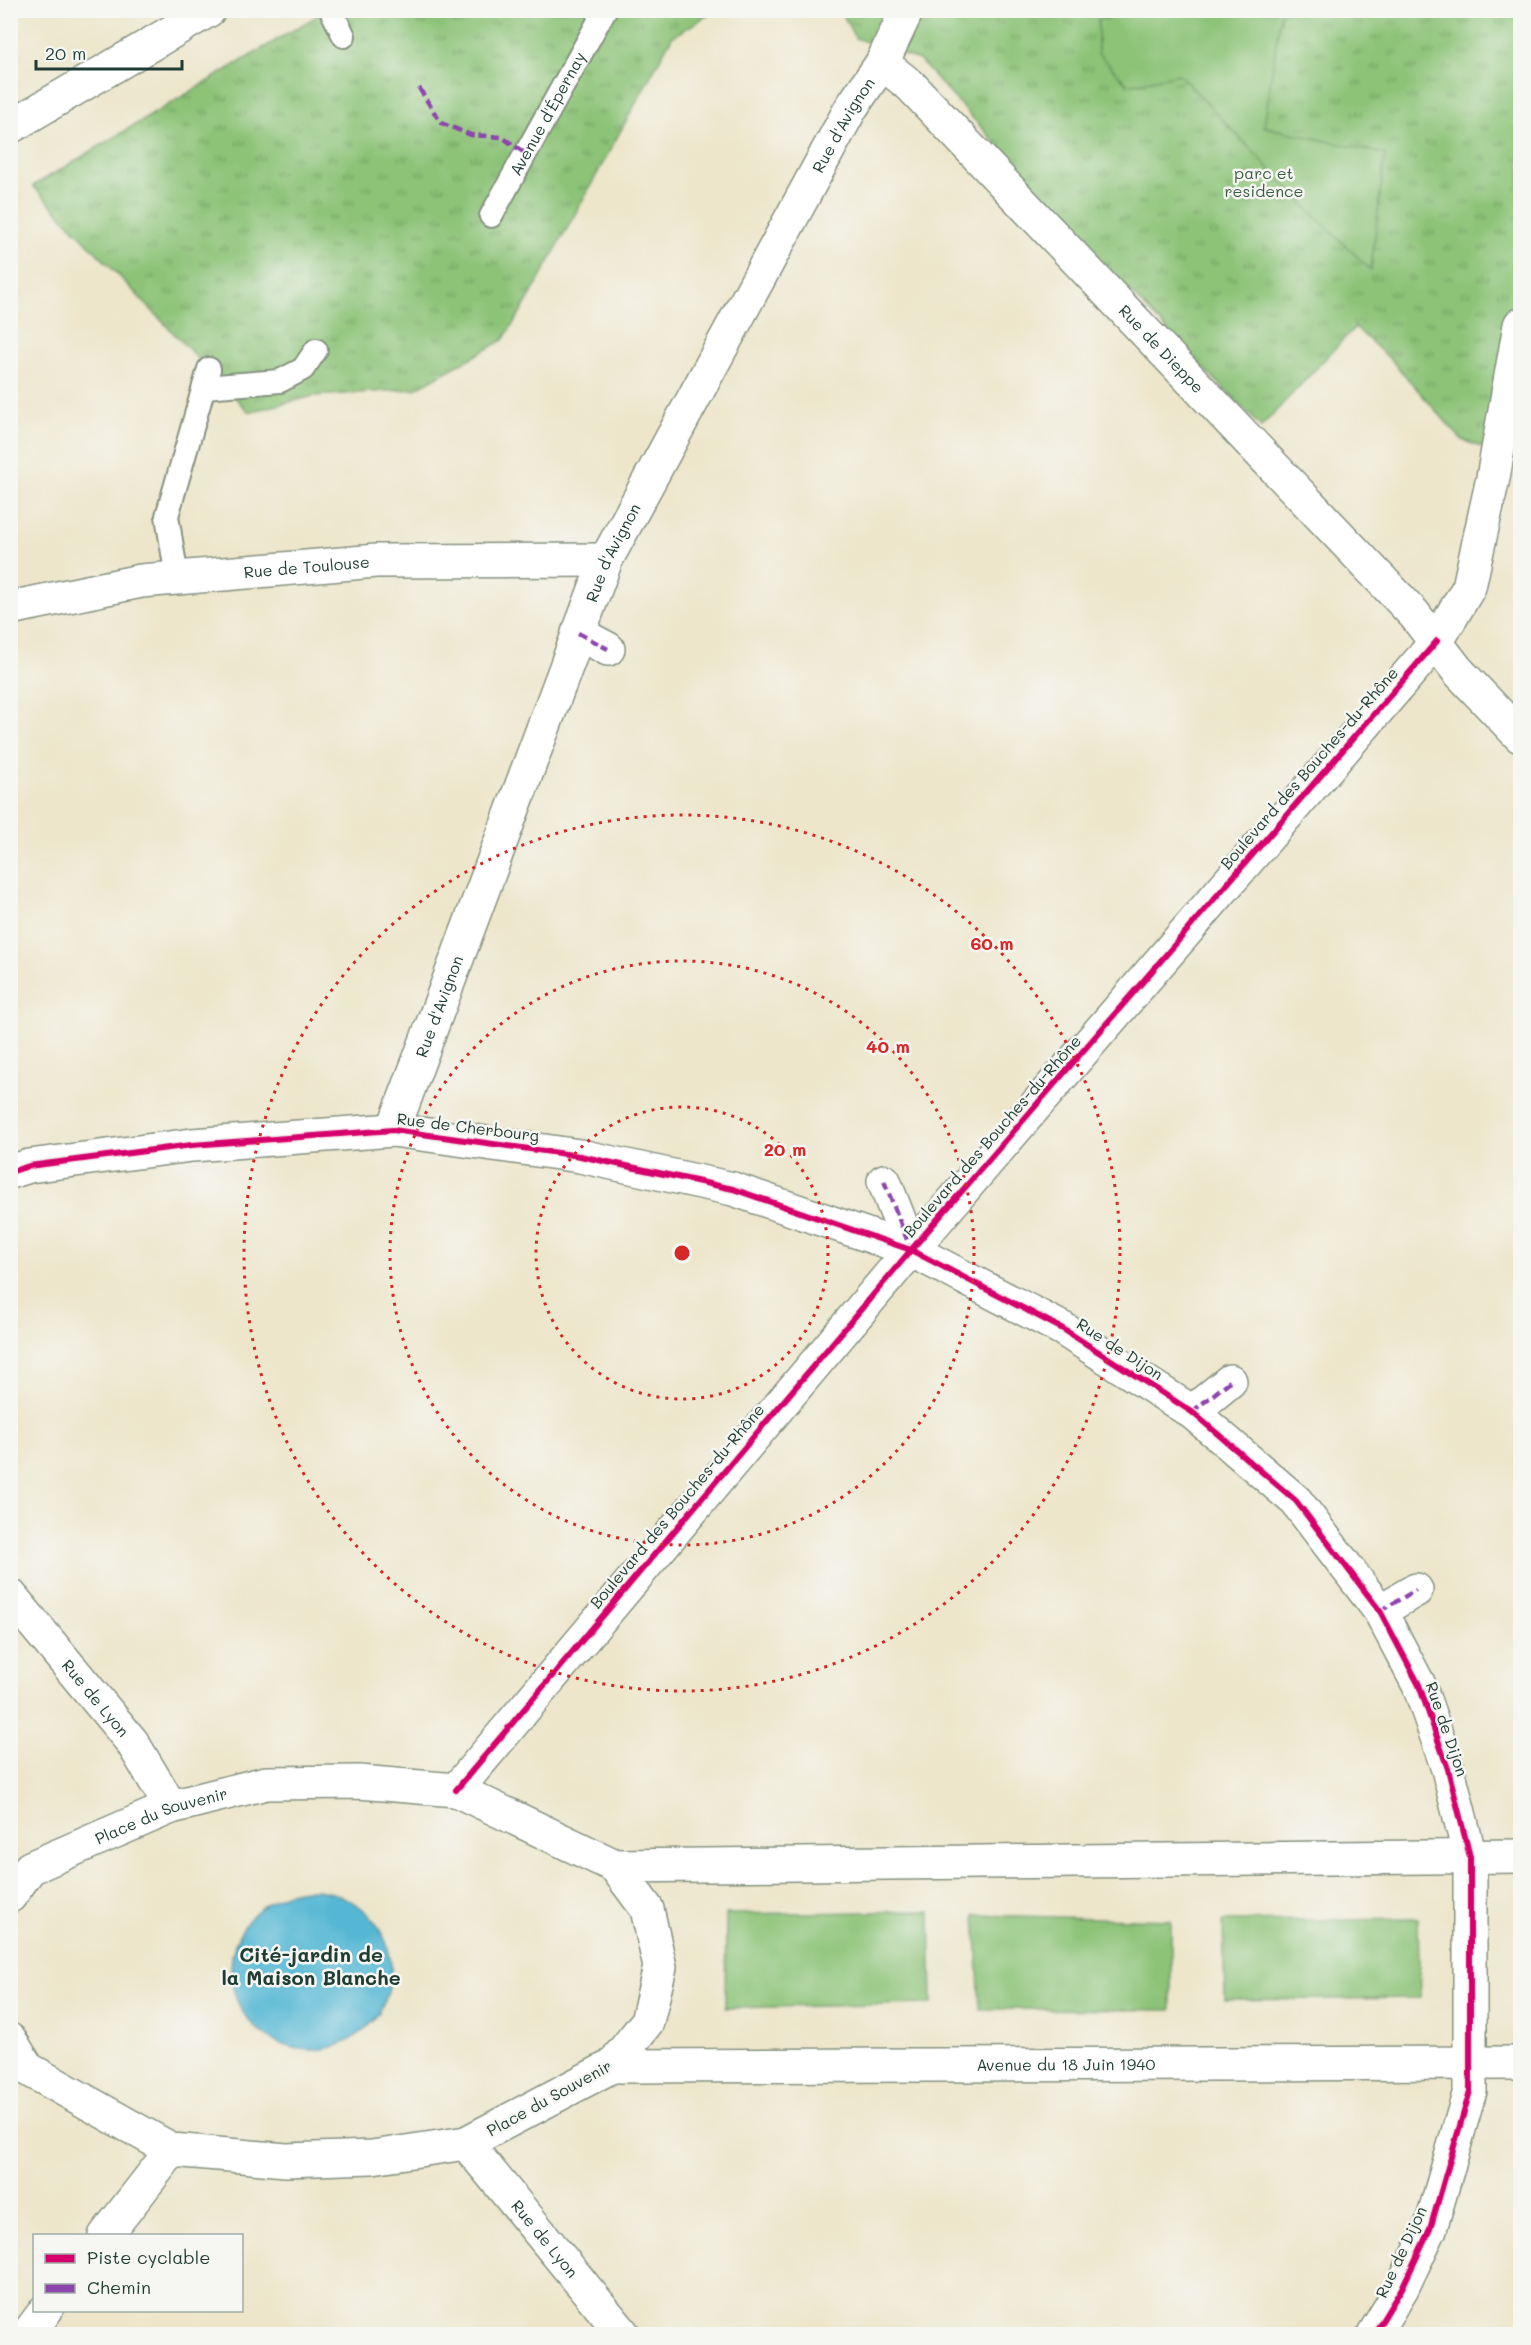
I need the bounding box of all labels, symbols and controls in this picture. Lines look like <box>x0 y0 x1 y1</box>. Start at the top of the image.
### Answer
scale bar <box>36 33 182 71</box>
text: 20 m <box>45 41 86 65</box>
street label: Avenue d'Épernay <box>505 48 590 179</box>
street label: Rue d'Avignon <box>807 73 879 176</box>
park label: parc et residence <box>1225 162 1303 201</box>
street label: Rue de Dieppe <box>1115 300 1209 397</box>
street label: Rue d'Avignon <box>580 499 645 605</box>
street label: Rue de Toulouse <box>243 551 370 582</box>
street label: Boulevard des Bouches-du-Rhône <box>1215 662 1402 873</box>
text: 60 m <box>970 931 1014 955</box>
street label: Rue d'Avignon <box>410 952 467 1060</box>
street label: Boulevard des Bouches-du-Rhône <box>898 1030 1085 1241</box>
text: 40 m <box>866 1034 910 1058</box>
street label: Rue de Cherbourg <box>396 1107 540 1146</box>
text: 20 m <box>764 1137 806 1161</box>
centre of rings <box>672 1243 692 1263</box>
street label: Rue de Dijon <box>1073 1313 1167 1384</box>
street label: Boulevard des Bouches-du-Rhône <box>585 1399 769 1612</box>
street label: Rue de Lyon <box>58 1655 134 1741</box>
street label: Rue de Dijon <box>1421 1679 1473 1779</box>
street label: Place du Souvenir <box>91 1782 230 1849</box>
district label: Cité-jardin de la Maison Blanche <box>221 1941 401 1990</box>
street label: Avenue du 18 Juin 1940 <box>977 2053 1156 2075</box>
street label: Place du Souvenir <box>483 2055 615 2141</box>
street label: Rue de Lyon <box>507 2195 583 2282</box>
street label: Rue de Dijon <box>1370 2203 1431 2301</box>
legend <box>33 2234 243 2312</box>
text: Piste cyclable <box>87 2245 211 2269</box>
text: Chemin <box>87 2275 151 2299</box>

